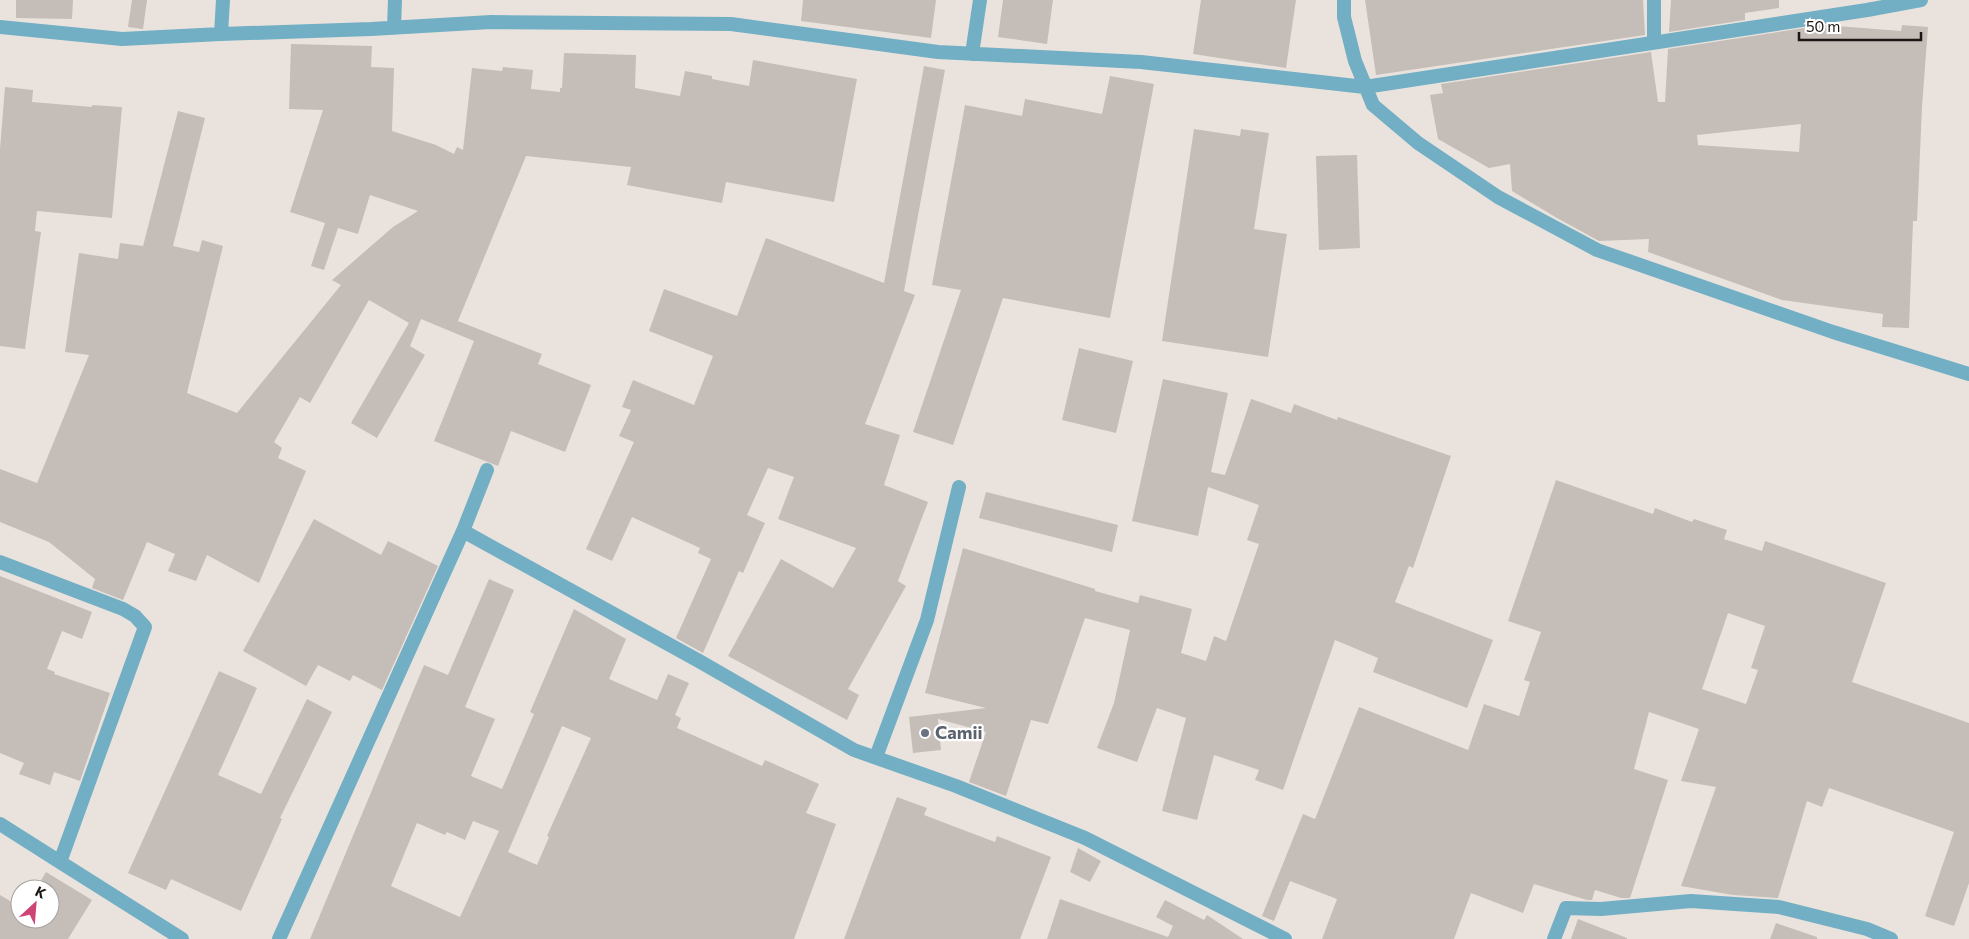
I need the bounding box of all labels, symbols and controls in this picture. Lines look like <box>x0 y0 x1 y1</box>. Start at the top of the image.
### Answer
scale bar <box>1799 10 1922 42</box>
text: 50 m <box>1806 17 1840 35</box>
place label: Camii <box>935 721 983 743</box>
marker: Camii <box>919 727 931 739</box>
north arrow <box>10 879 60 929</box>
text: K <box>33 882 49 902</box>

